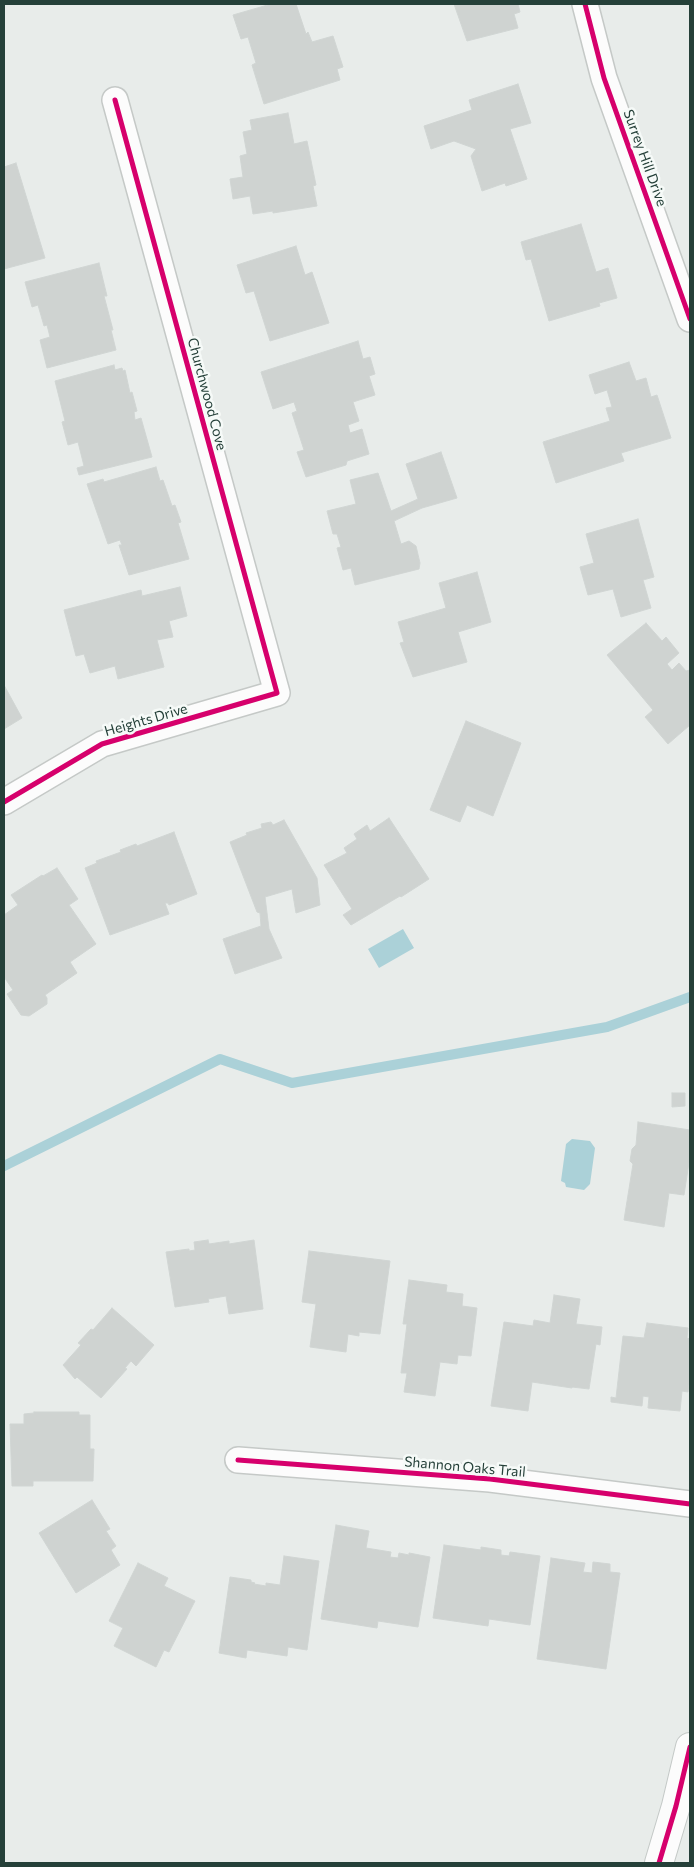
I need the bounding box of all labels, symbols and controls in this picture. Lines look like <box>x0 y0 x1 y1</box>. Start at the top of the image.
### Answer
street label: Surrey Hill Drive <box>620 107 670 209</box>
street label: Churchwood Cove <box>184 336 230 452</box>
street label: Heights Drive <box>102 700 190 740</box>
street label: Shannon Oaks Trail <box>404 1453 526 1481</box>

